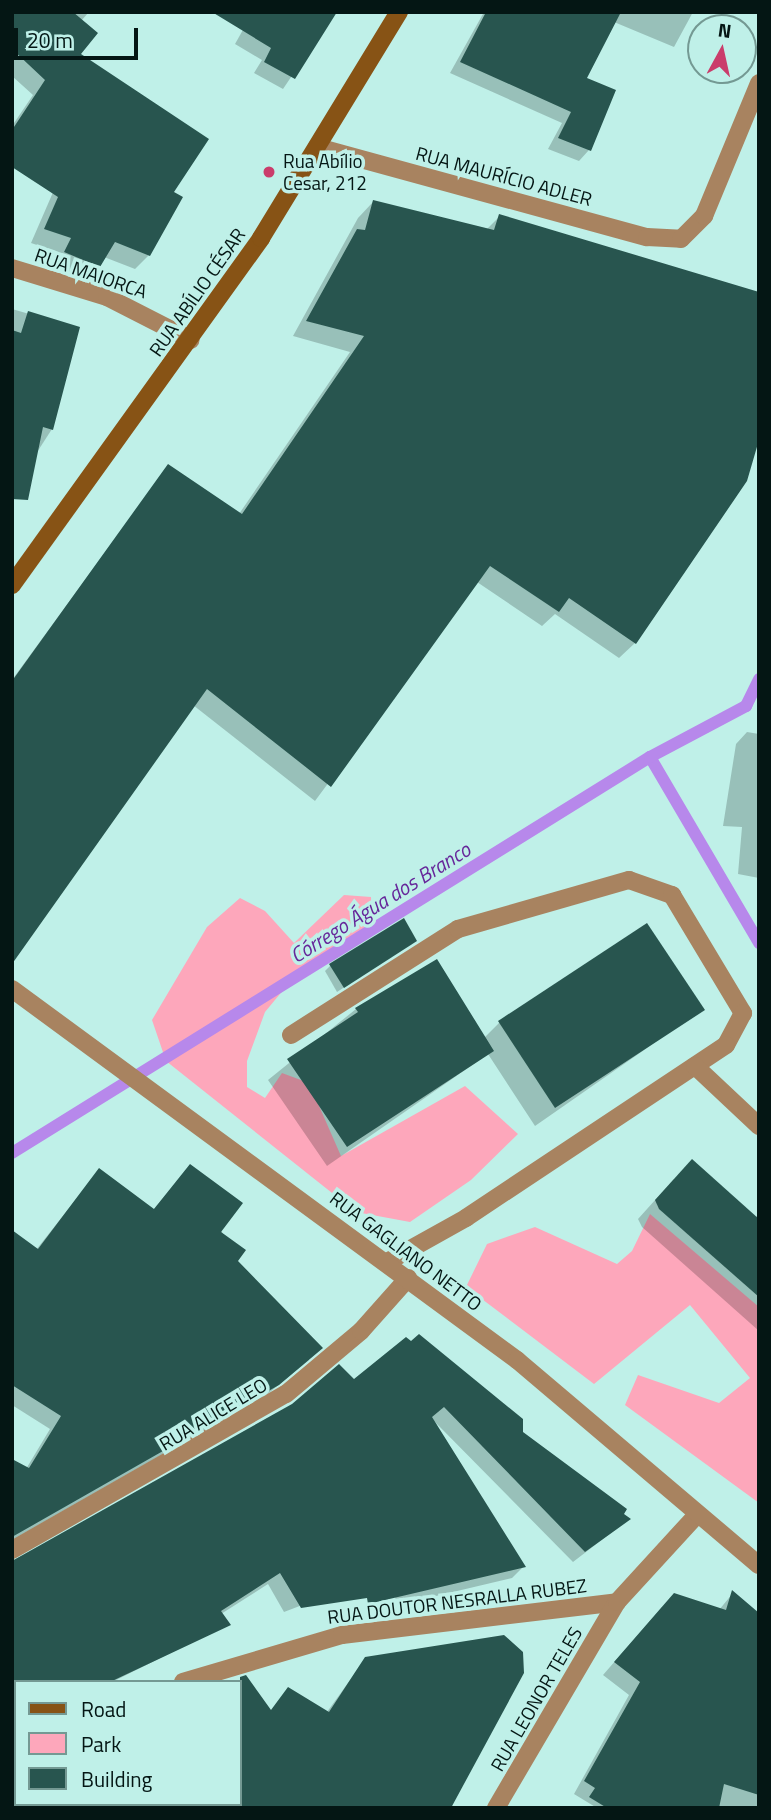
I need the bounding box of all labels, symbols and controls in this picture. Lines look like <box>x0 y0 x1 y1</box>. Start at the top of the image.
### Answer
scale bar <box>18 14 142 58</box>
north arrow <box>687 14 757 84</box>
text: N <box>716 14 733 45</box>
text: 20 m <box>27 24 73 56</box>
street label: RUA MAURÍCIO ADLER <box>413 141 595 211</box>
place label: Rua Abílio Cesar, 212 <box>283 150 367 194</box>
marker: Rua Abílio Cesar, 212 <box>261 164 277 180</box>
street label: RUA ABÍLIO CÉSAR <box>144 223 250 361</box>
street label: RUA MAIORCA <box>32 243 150 303</box>
water label: Córrego Água dos Branco <box>285 836 475 968</box>
street label: RUA GAGLIANO NETTO <box>326 1187 486 1315</box>
street label: RUA ALICE LEO <box>155 1373 271 1455</box>
street label: RUA DOUTOR NESRALLA RUBEZ <box>326 1574 588 1628</box>
street label: RUA LEONOR TELES <box>485 1623 587 1775</box>
legend <box>14 1680 242 1806</box>
text: Road <box>81 1693 126 1725</box>
text: Park <box>81 1728 121 1760</box>
text: Building <box>81 1763 152 1795</box>

